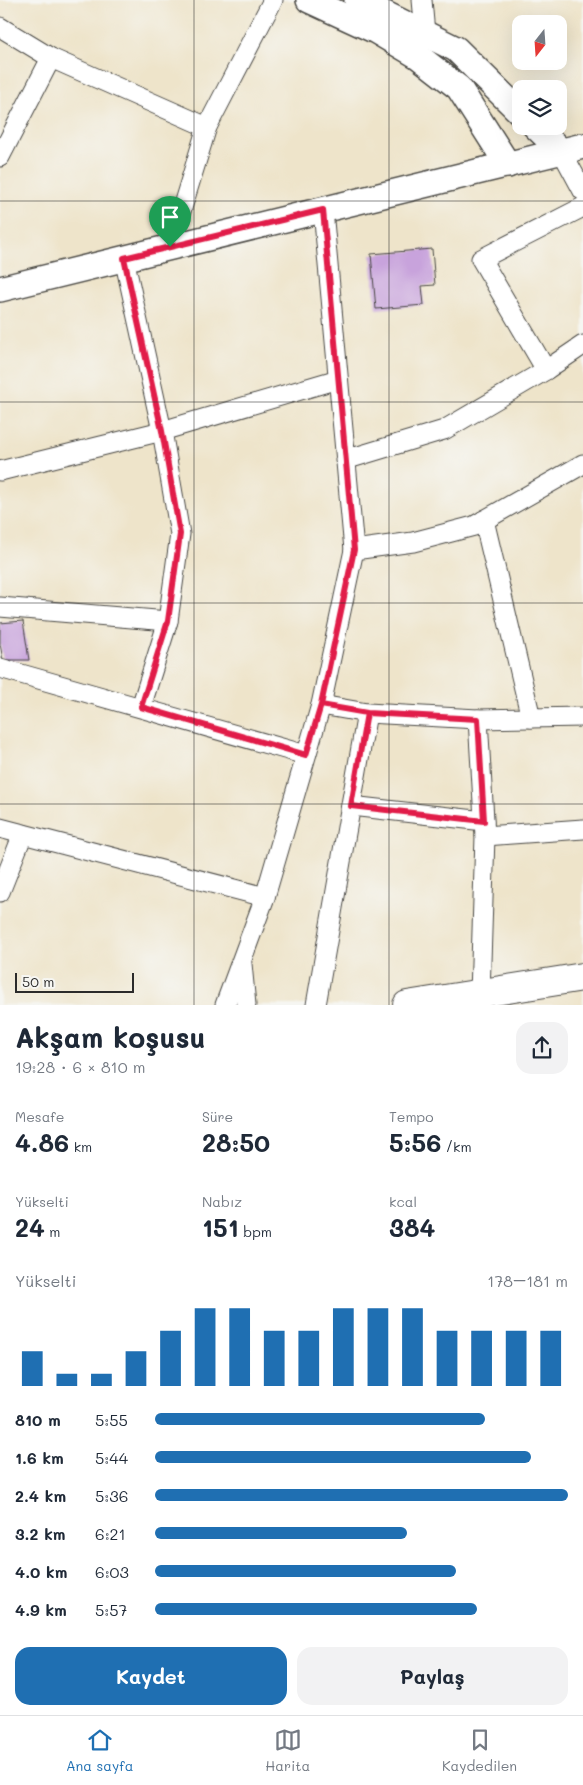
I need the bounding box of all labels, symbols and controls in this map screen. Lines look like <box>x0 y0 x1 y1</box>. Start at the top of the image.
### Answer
north arrow <box>512 15 568 70</box>
map controls <box>512 15 567 135</box>
button: layers <box>512 80 567 135</box>
pin <box>149 196 191 247</box>
icon: arrive <box>156 203 184 231</box>
scale bar <box>15 970 134 993</box>
text: 50 m <box>22 972 54 991</box>
text: Akşam koşusu <box>15 1019 206 1055</box>
button: share <box>516 1022 568 1074</box>
text: 19:28 · 6 × 810 m <box>15 1056 146 1077</box>
text: Mesafe <box>15 1107 64 1126</box>
text: Süre <box>202 1107 233 1126</box>
text: Tempo <box>389 1107 434 1126</box>
text: 4.86 <box>15 1126 69 1158</box>
text: 28:50 <box>202 1126 270 1158</box>
text: 5:56 <box>389 1126 441 1158</box>
text: km <box>69 1137 92 1156</box>
text: /km <box>441 1137 472 1156</box>
text: Yükselti <box>15 1192 69 1211</box>
text: Nabız <box>202 1192 242 1211</box>
text: kcal <box>389 1192 417 1211</box>
text: 24 <box>15 1211 45 1243</box>
text: 151 <box>202 1211 239 1243</box>
text: 384 <box>389 1211 435 1243</box>
text: m <box>45 1222 60 1241</box>
text: bpm <box>239 1222 272 1241</box>
text: Yükselti <box>15 1270 76 1291</box>
text: 178–181 m <box>487 1270 568 1291</box>
text: 810 m <box>15 1409 61 1430</box>
text: 5:55 <box>95 1409 128 1430</box>
text: 1.6 km <box>15 1447 64 1468</box>
text: 5:44 <box>95 1447 128 1468</box>
text: 2.4 km <box>15 1485 66 1506</box>
text: 5:36 <box>95 1485 128 1506</box>
text: 3.2 km <box>15 1523 66 1544</box>
text: 6:21 <box>95 1523 126 1544</box>
text: 4.0 km <box>15 1561 67 1582</box>
text: 6:03 <box>95 1561 129 1582</box>
text: 4.9 km <box>15 1599 67 1620</box>
text: 5:57 <box>95 1599 128 1620</box>
button: Kaydet <box>15 1647 287 1705</box>
button: Paylaş <box>297 1647 568 1705</box>
tab: Ana sayfa <box>66 1726 134 1775</box>
tab: Harita <box>265 1726 310 1775</box>
tab: Kaydedilen <box>442 1726 517 1775</box>

